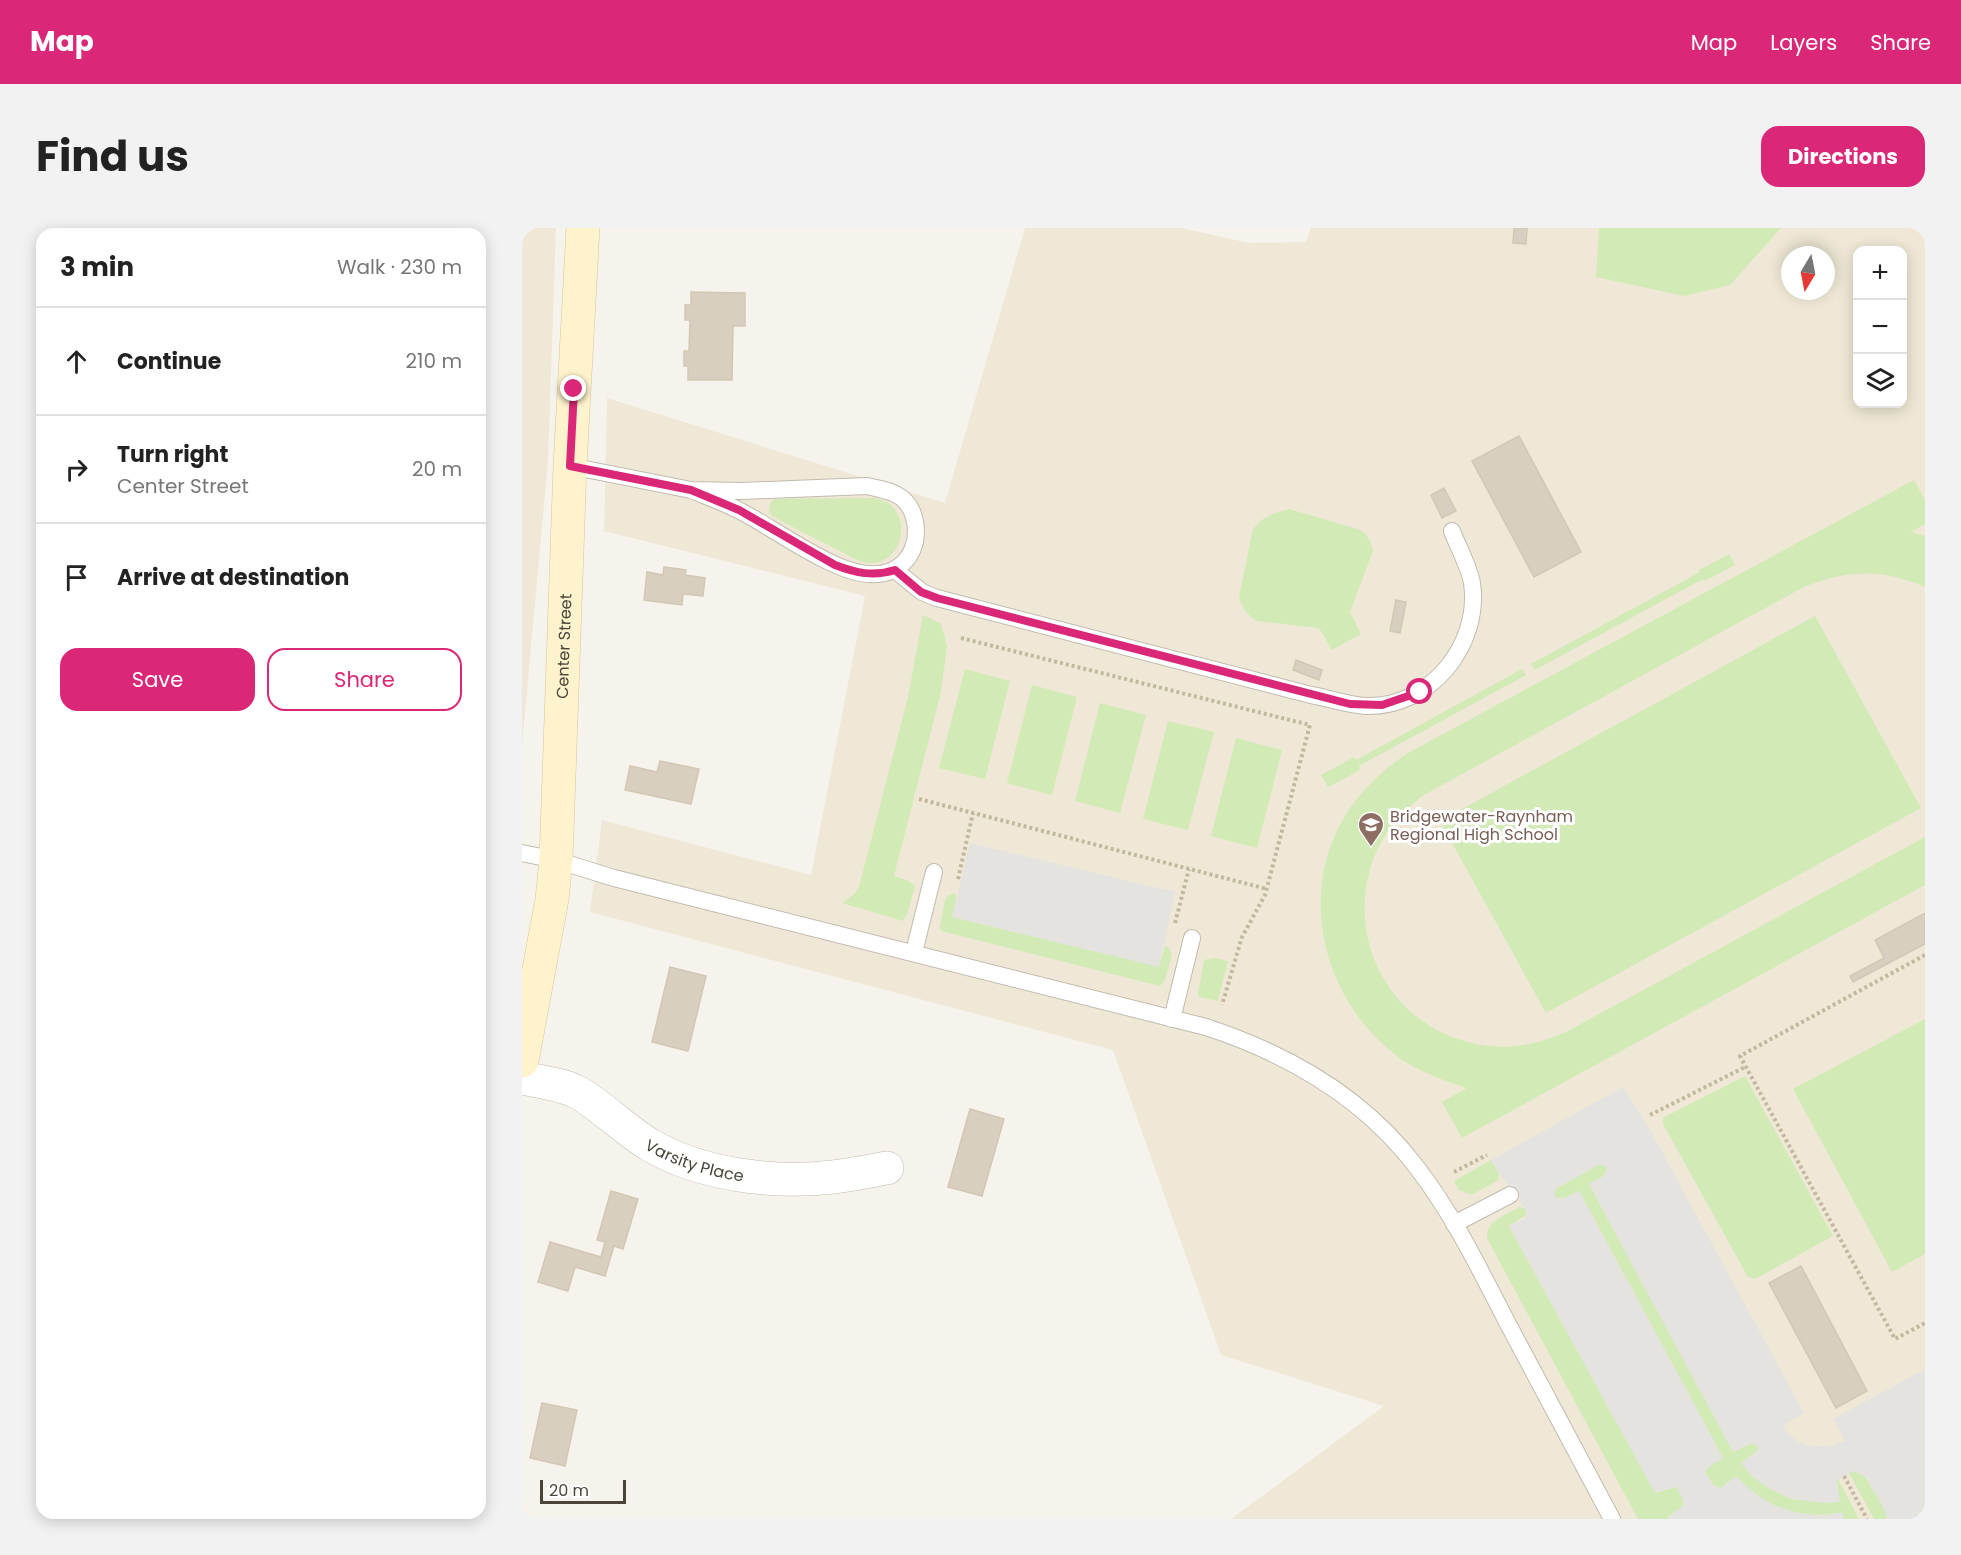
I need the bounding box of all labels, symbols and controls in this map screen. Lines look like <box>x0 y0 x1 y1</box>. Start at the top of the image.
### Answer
text: Map <box>30 22 94 61</box>
text: Map <box>1691 28 1737 57</box>
text: Layers <box>1770 28 1837 57</box>
text: Share <box>1870 28 1931 57</box>
button: Directions <box>1761 126 1925 187</box>
text: Find us <box>36 127 189 186</box>
north arrow <box>1781 246 1835 300</box>
map controls <box>1853 246 1907 408</box>
button: + <box>1853 246 1907 300</box>
text: 3 min <box>60 249 134 285</box>
text: Walk · 230 m <box>337 253 462 281</box>
button: − <box>1853 300 1907 354</box>
icon: ahead <box>60 345 93 378</box>
text: Continue <box>117 346 221 377</box>
text: 210 m <box>406 347 462 375</box>
button: layers <box>1853 354 1907 408</box>
route end <box>560 375 586 401</box>
text: Turn right <box>117 439 228 470</box>
icon: right <box>60 453 93 486</box>
text: 20 m <box>412 455 462 483</box>
text: Center Street <box>117 472 249 500</box>
icon: arrive <box>60 561 93 594</box>
text: Arrive at destination <box>117 562 349 593</box>
street label: Center Street <box>550 593 577 699</box>
button: Save <box>60 648 255 711</box>
button: Share <box>267 648 462 711</box>
route start <box>1406 678 1432 704</box>
place label: Bridgewater-Raynham Regional High School <box>1390 805 1573 846</box>
school or university icon: Bridgewater-Raynham Regional High School <box>1356 810 1386 848</box>
street label: Varsity Place <box>641 1133 746 1187</box>
scale bar <box>540 1477 626 1504</box>
text: 20 m <box>549 1479 589 1502</box>

